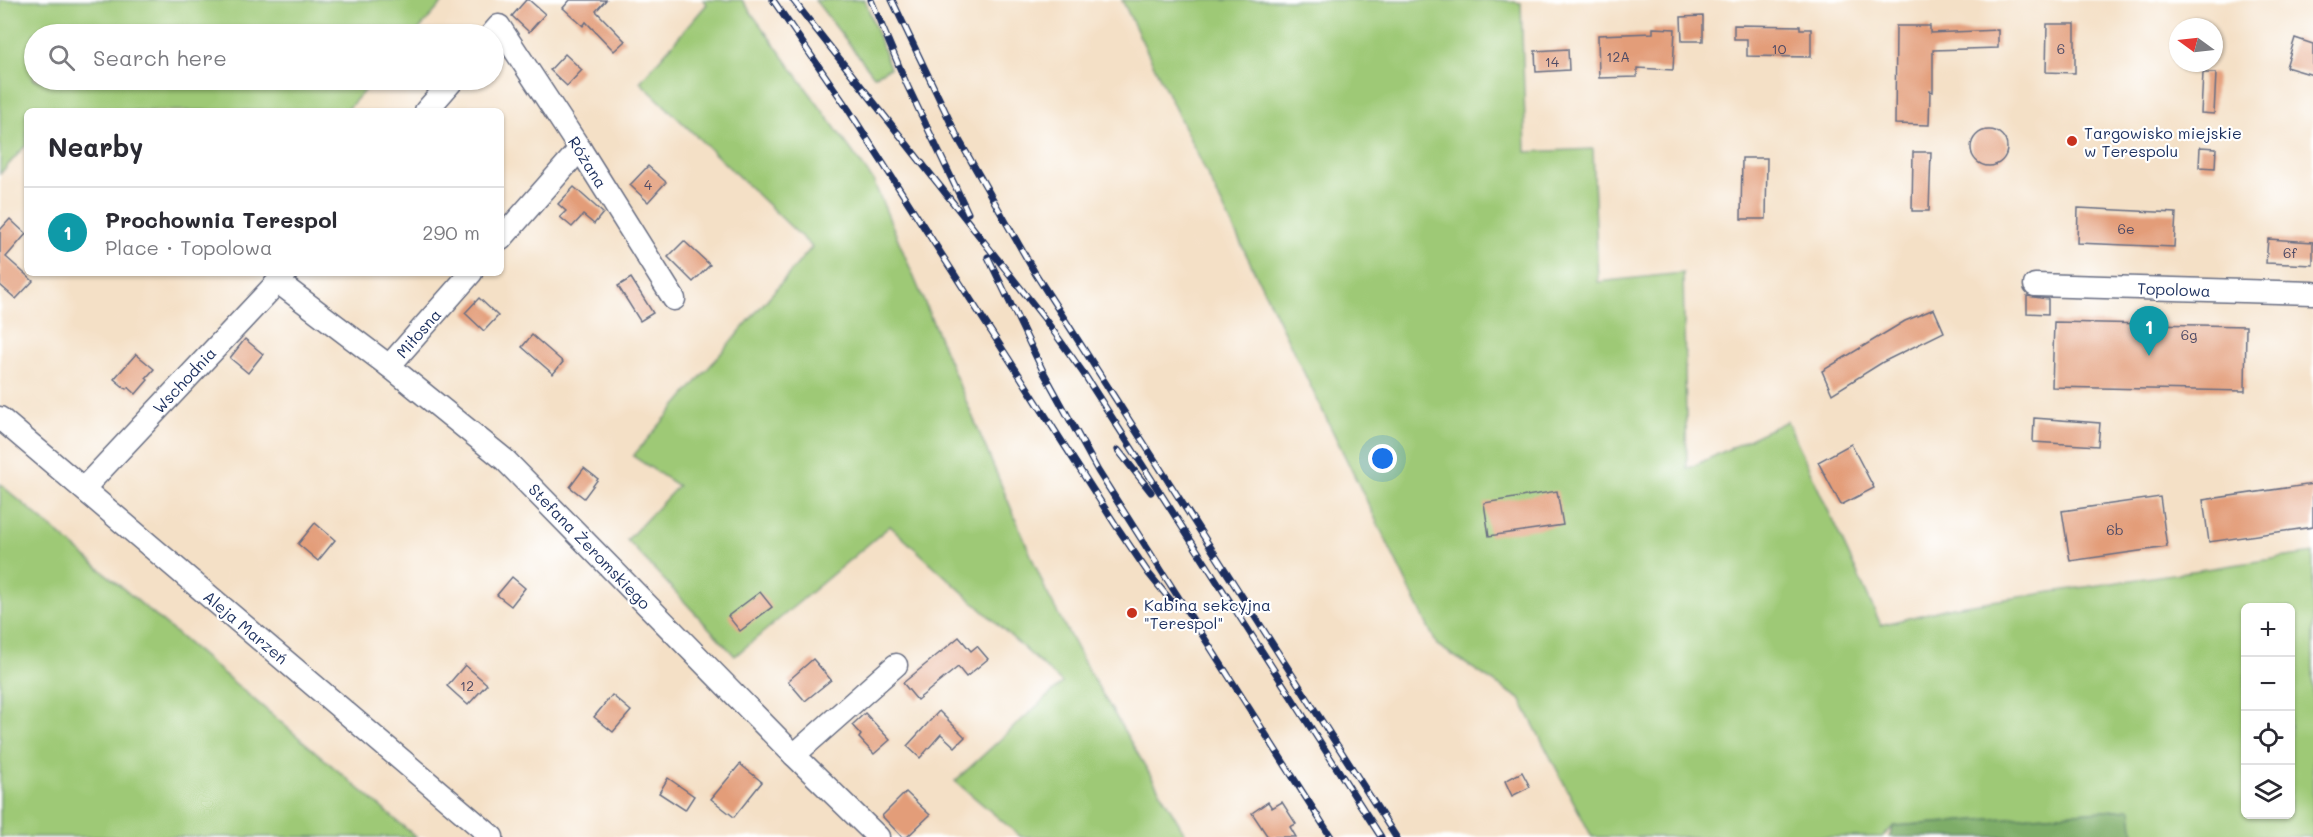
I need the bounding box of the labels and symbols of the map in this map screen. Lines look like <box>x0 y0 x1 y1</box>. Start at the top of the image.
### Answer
north arrow <box>2169 18 2223 72</box>
house number: 10 <box>1772 39 1787 58</box>
house number: 6 <box>2057 39 2065 58</box>
house number: 12A <box>1606 47 1630 66</box>
house number: 14 <box>1545 52 1560 71</box>
place label: Targowisko miejskie w Terespolu <box>2084 122 2242 161</box>
street label: Różana <box>564 132 612 192</box>
marker: Targowisko miejskie w Terespolu <box>2065 134 2079 148</box>
house number: 4 <box>644 175 653 194</box>
house number: 6e <box>2117 219 2135 238</box>
house number: 6f <box>2283 243 2298 262</box>
street label: Topolowa <box>2137 277 2211 301</box>
street label: Miłosna <box>391 304 445 362</box>
pin: 1 <box>2130 306 2168 356</box>
house number: 6g <box>2181 325 2197 344</box>
street label: Wschodnia <box>148 342 220 418</box>
your location <box>1368 444 1397 473</box>
street label: Stefana Żeromskiego <box>524 479 656 613</box>
house number: 6b <box>2106 520 2124 539</box>
street label: Aleja Marzeń <box>199 586 293 668</box>
place label: Kabina sekcyjna "Terespol" <box>1144 594 1271 633</box>
marker: Kabina sekcyjna "Terespol" <box>1125 606 1139 620</box>
house number: 12 <box>460 676 474 695</box>

